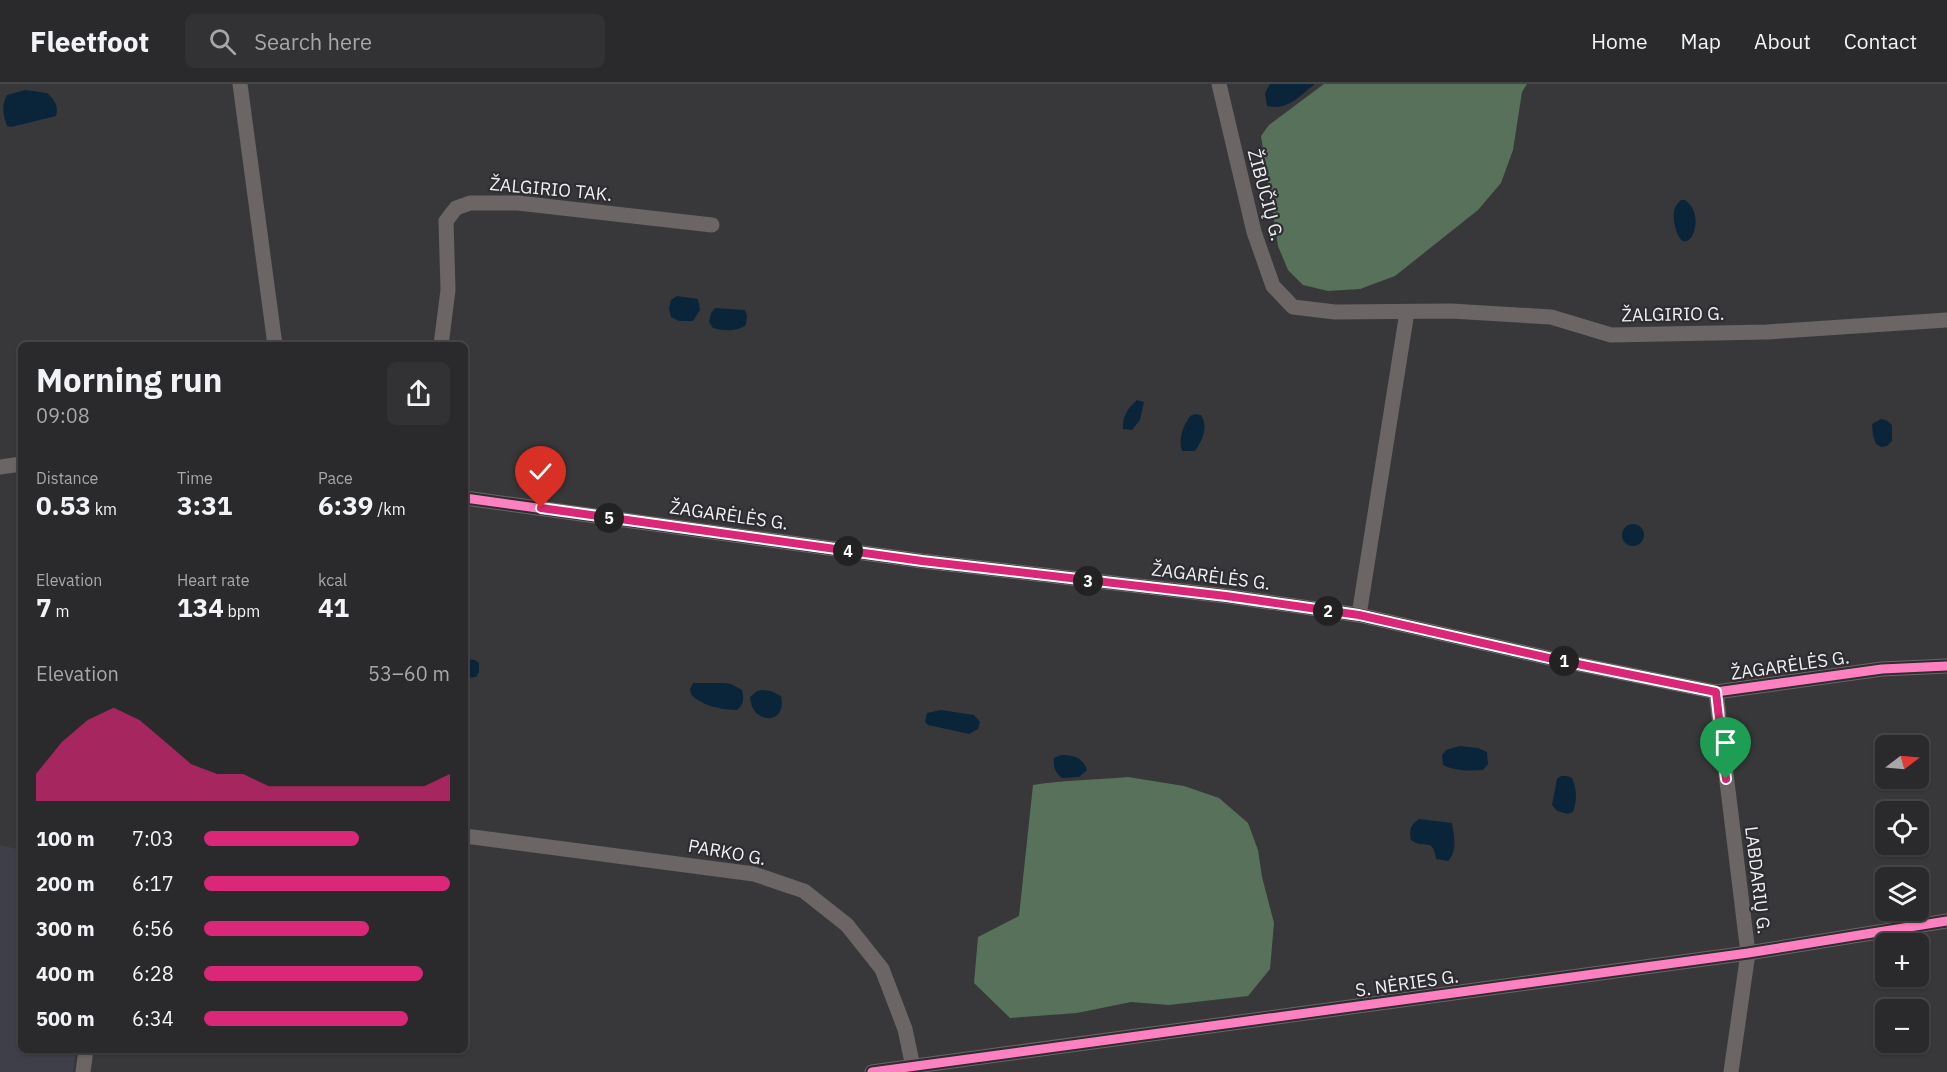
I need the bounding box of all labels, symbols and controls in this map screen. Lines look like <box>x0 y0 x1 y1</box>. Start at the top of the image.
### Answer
search box <box>185 14 605 68</box>
text: Fleetfoot <box>30 23 149 60</box>
icon: search <box>206 25 239 58</box>
text: Search here <box>254 27 372 56</box>
text: Home <box>1591 27 1648 55</box>
text: Map <box>1681 27 1721 55</box>
text: About <box>1754 27 1811 55</box>
text: Contact <box>1844 27 1917 55</box>
street label: ŽIBUČIŲ G. <box>1243 146 1290 243</box>
street label: ŽALGIRIO TAK. <box>489 172 613 206</box>
street label: ŽALGIRIO G. <box>1621 302 1725 326</box>
text: Morning run <box>36 358 222 401</box>
button: share <box>387 362 450 425</box>
text: 09:08 <box>36 402 90 429</box>
pin <box>515 446 566 508</box>
icon: check <box>524 455 557 488</box>
text: Distance <box>36 468 98 488</box>
text: Time <box>177 468 213 488</box>
text: Pace <box>318 468 353 488</box>
text: 0.53 <box>36 488 91 522</box>
text: 3:31 <box>177 488 232 522</box>
text: 6:39 <box>318 488 373 522</box>
street label: ŽAGARĖLĖS G. <box>668 495 790 535</box>
text: km <box>91 499 117 519</box>
text: /km <box>373 499 406 519</box>
pin: 5 <box>594 503 624 533</box>
text: 5 <box>604 508 614 528</box>
pin: 4 <box>833 536 863 566</box>
text: 4 <box>843 541 853 561</box>
street label: ŽAGARĖLĖS G. <box>1150 557 1272 595</box>
pin: 3 <box>1073 566 1103 596</box>
text: Elevation <box>36 570 102 590</box>
text: Heart rate <box>177 570 250 590</box>
text: kcal <box>318 570 347 590</box>
text: 3 <box>1083 571 1093 591</box>
text: 7 <box>36 590 52 624</box>
text: 134 <box>177 590 224 624</box>
text: 41 <box>318 590 349 624</box>
pin: 2 <box>1313 596 1343 626</box>
text: m <box>52 601 69 621</box>
text: bpm <box>224 601 260 621</box>
text: 2 <box>1323 601 1333 621</box>
street label: ŽAGARĖLĖS G. <box>1729 645 1851 685</box>
pin: 1 <box>1549 646 1579 676</box>
text: 1 <box>1559 651 1569 671</box>
text: Elevation <box>36 660 119 687</box>
text: 53–60 m <box>368 660 450 687</box>
pin <box>1700 717 1751 779</box>
icon: arrive <box>1709 726 1742 759</box>
north arrow <box>1875 735 1929 789</box>
map controls <box>1875 735 1929 1053</box>
button: locate <box>1875 801 1929 855</box>
text: 100 m <box>36 825 95 852</box>
text: 7:03 <box>132 825 174 852</box>
street label: LABDARIŲ G. <box>1740 825 1776 935</box>
street label: PARKO G. <box>686 834 768 870</box>
button: layers <box>1875 867 1929 921</box>
text: 200 m <box>36 870 95 897</box>
text: 6:17 <box>132 870 174 897</box>
text: 300 m <box>36 915 95 942</box>
text: 6:56 <box>132 915 174 942</box>
button: + <box>1875 933 1929 987</box>
text: 400 m <box>36 960 95 987</box>
text: 6:28 <box>132 960 174 987</box>
street label: S. NĖRIES G. <box>1354 964 1460 1002</box>
button: − <box>1875 999 1929 1053</box>
text: 500 m <box>36 1005 95 1032</box>
text: 6:34 <box>132 1005 174 1032</box>

